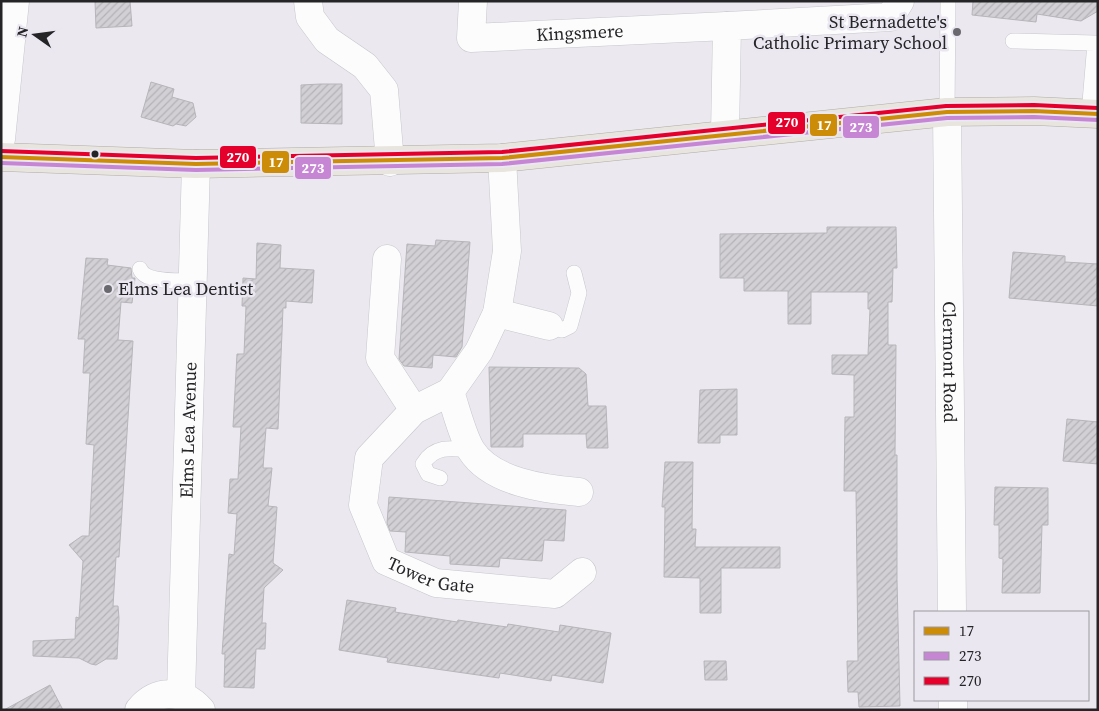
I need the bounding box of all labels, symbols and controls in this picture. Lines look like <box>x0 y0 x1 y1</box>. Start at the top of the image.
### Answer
place label: St Bernadette's Catholic Primary School <box>753 9 947 55</box>
north arrow <box>10 10 60 60</box>
street label: Kingsmere <box>536 18 624 47</box>
text: N <box>11 24 33 39</box>
marker: St Bernadette's Catholic Primary School <box>951 26 963 38</box>
line badge: 270 <box>767 111 806 135</box>
text: 270 <box>776 112 799 132</box>
line badge: 17 <box>809 113 838 137</box>
text: 17 <box>816 115 832 135</box>
line badge: 273 <box>842 115 880 139</box>
text: 273 <box>850 117 873 137</box>
line badge: 270 <box>219 145 257 169</box>
text: 270 <box>227 147 250 167</box>
unlabelled marker <box>90 149 100 159</box>
line badge: 17 <box>261 150 290 174</box>
text: 17 <box>268 152 284 172</box>
line badge: 273 <box>294 156 332 180</box>
text: 273 <box>302 158 325 178</box>
place label: Elms Lea Dentist <box>118 276 253 301</box>
marker: Elms Lea Dentist <box>102 283 114 295</box>
street label: Clermont Road <box>937 301 963 423</box>
street label: Elms Lea Avenue <box>174 361 202 499</box>
street label: Tower Gate <box>384 550 475 598</box>
legend <box>914 611 1089 701</box>
text: 17 <box>959 620 974 641</box>
text: 273 <box>959 645 982 666</box>
text: 270 <box>959 670 982 691</box>

